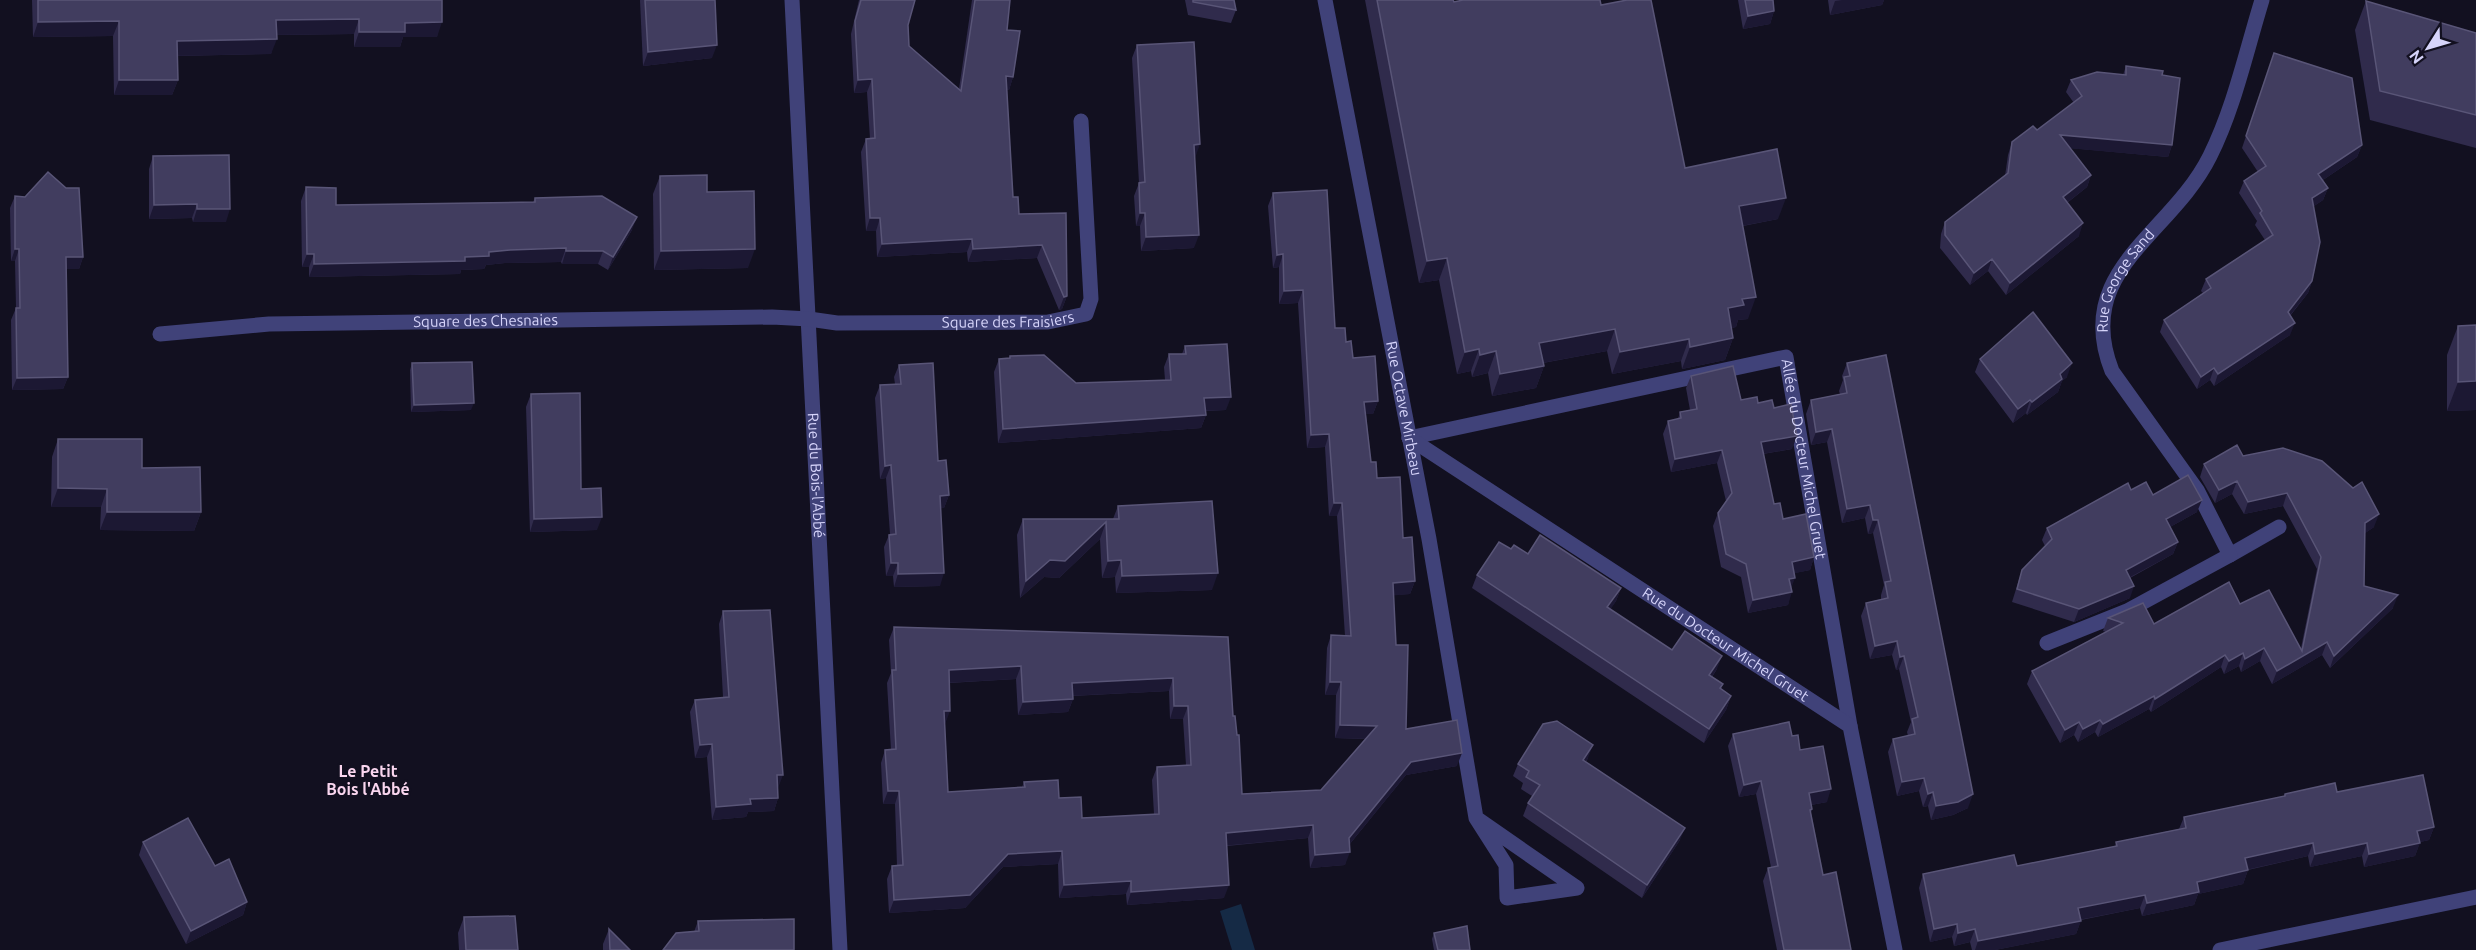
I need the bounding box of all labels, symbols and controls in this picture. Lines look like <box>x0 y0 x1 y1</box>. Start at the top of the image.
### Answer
north arrow <box>2398 18 2458 78</box>
text: N <box>2405 47 2427 67</box>
street label: Rue George Sand <box>2094 226 2158 333</box>
street label: Square des Fraisiers <box>942 308 1076 331</box>
street label: Square des Chesnaies <box>413 311 558 330</box>
street label: Rue Octave Mirbeau <box>1383 340 1426 477</box>
street label: Allée du Docteur Michel Gruet <box>1778 357 1830 560</box>
street label: Rue du Bois-l'Abbé <box>805 412 828 538</box>
street label: Rue du Docteur Michel Gruet <box>1639 584 1812 705</box>
district label: Le Petit Bois l'Abbé <box>326 762 410 798</box>

